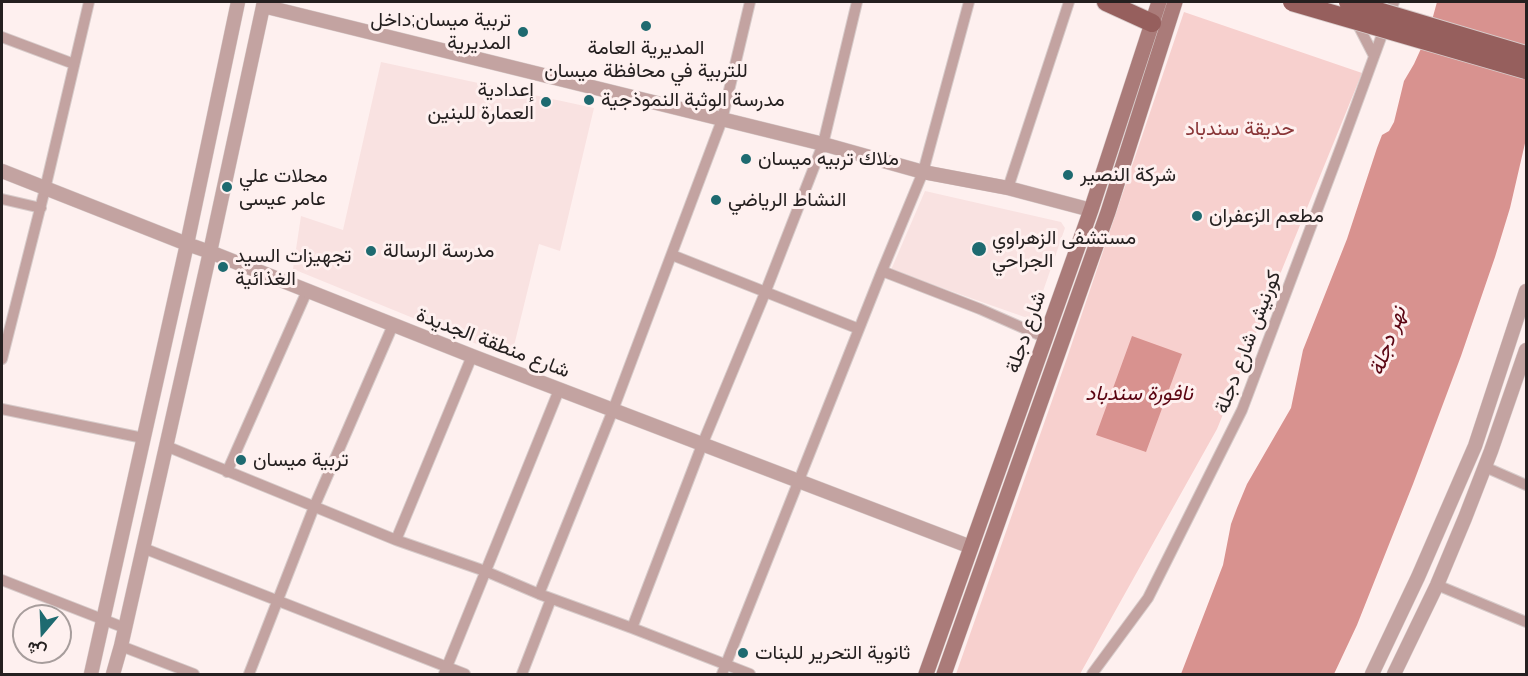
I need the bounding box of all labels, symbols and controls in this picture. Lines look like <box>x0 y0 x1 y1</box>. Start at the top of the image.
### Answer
place label: تربية ميسان;داخل المديرية <box>370 8 511 55</box>
marker: المديرية العامة للتربية في محافظة ميسان <box>639 19 653 33</box>
marker: تربية ميسان;داخل المديرية <box>516 25 530 39</box>
place label: المديرية العامة للتربية في محافظة ميسان <box>544 36 748 83</box>
place label: إعدادية العمارة للبنين <box>428 78 534 125</box>
place label: مدرسة الوثبة النموذجية <box>601 88 785 112</box>
marker: مدرسة الوثبة النموذجية <box>582 93 596 107</box>
marker: إعدادية العمارة للبنين <box>539 95 553 109</box>
park label: حديقة سندباد <box>1185 117 1295 141</box>
place label: ملاك تربيه ميسان <box>758 147 899 171</box>
marker: ملاك تربيه ميسان <box>739 152 753 166</box>
place label: شركة النصير <box>1080 163 1176 187</box>
place label: محلات علي عامر عيسى <box>239 164 328 211</box>
marker: شركة النصير <box>1061 168 1075 182</box>
marker: محلات علي عامر عيسى <box>220 180 234 194</box>
place label: النشاط الرياضي <box>728 188 846 212</box>
marker: النشاط الرياضي <box>709 193 723 207</box>
place label: مطعم الزعفران <box>1209 204 1324 228</box>
marker: مطعم الزعفران <box>1190 209 1204 223</box>
place label: مستشفى الزهراوي الجراحي <box>992 226 1136 273</box>
place label: مدرسة الرسالة <box>383 239 495 263</box>
marker: مستشفى الزهراوي الجراحي <box>970 240 988 258</box>
place label: تجهيزات السيد الغذائية <box>235 244 351 291</box>
marker: مدرسة الرسالة <box>364 244 378 258</box>
marker: تجهيزات السيد الغذائية <box>216 260 230 274</box>
street label: كورنيش شارع دجلة <box>1210 267 1286 417</box>
street label: شارع دجلة <box>1001 288 1051 376</box>
street label: شارع منطقة الجديدة <box>413 303 573 383</box>
water label: نهر دجلة <box>1364 303 1412 379</box>
water label: نافورة سندباد <box>1085 381 1193 407</box>
place label: تربية ميسان <box>253 448 349 472</box>
marker: تربية ميسان <box>234 453 248 467</box>
north arrow <box>12 604 72 664</box>
text: ش <box>24 637 49 662</box>
place label: ثانوية التحرير للبنات <box>755 641 910 665</box>
marker: ثانوية التحرير للبنات <box>736 646 750 660</box>

